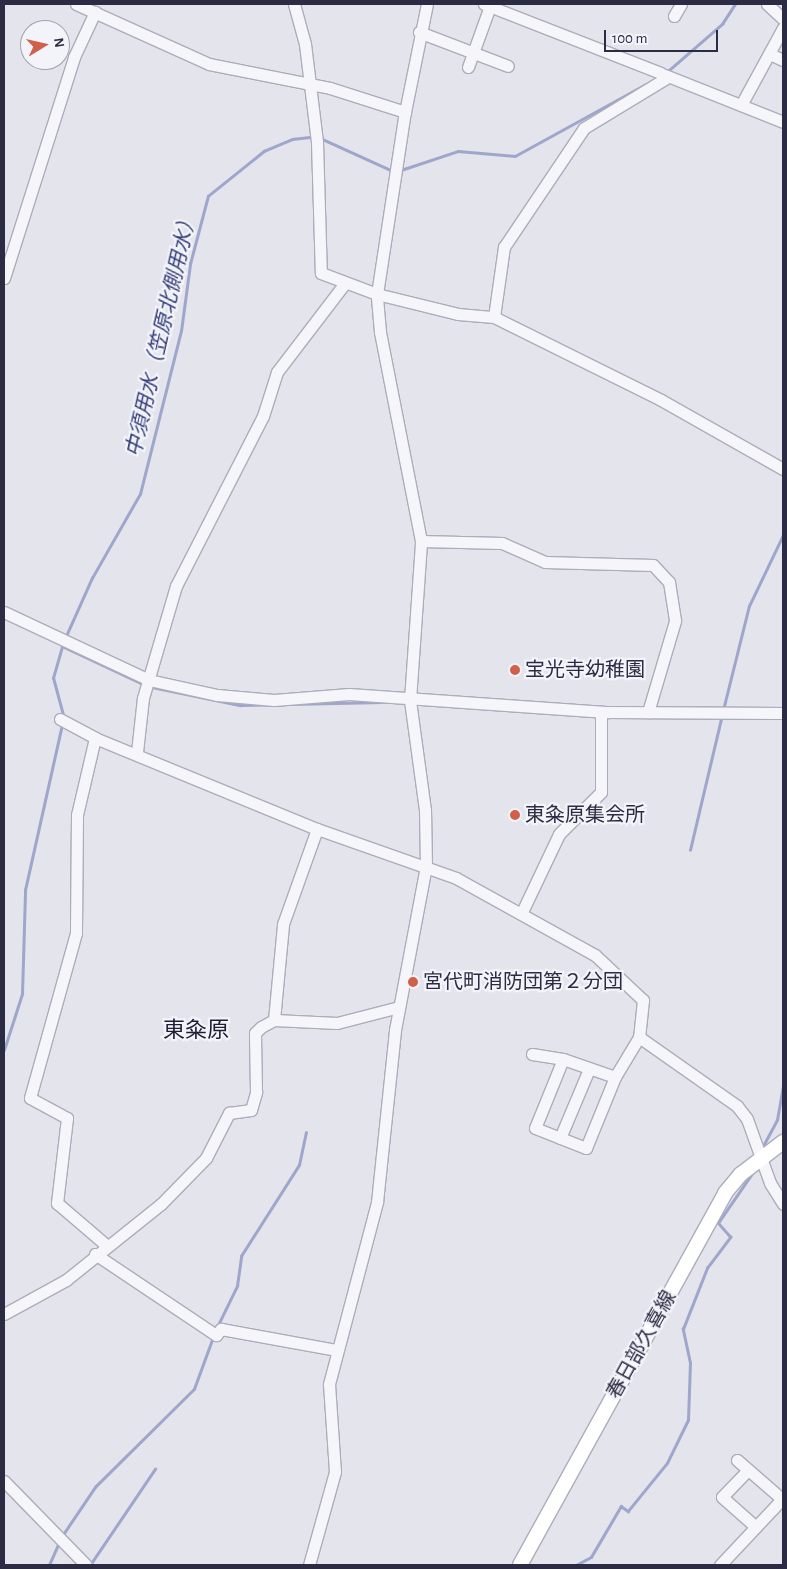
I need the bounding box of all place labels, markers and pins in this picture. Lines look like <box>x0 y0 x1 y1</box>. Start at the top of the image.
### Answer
place label: 宝光寺幼稚園 <box>525 658 645 682</box>
marker: 宝光寺幼稚園 <box>509 664 521 676</box>
place label: 東粂原集会所 <box>525 803 645 827</box>
marker: 東粂原集会所 <box>509 809 521 821</box>
place label: 宮代町消防団第２分団 <box>423 970 623 994</box>
marker: 宮代町消防団第２分団 <box>407 976 419 988</box>

